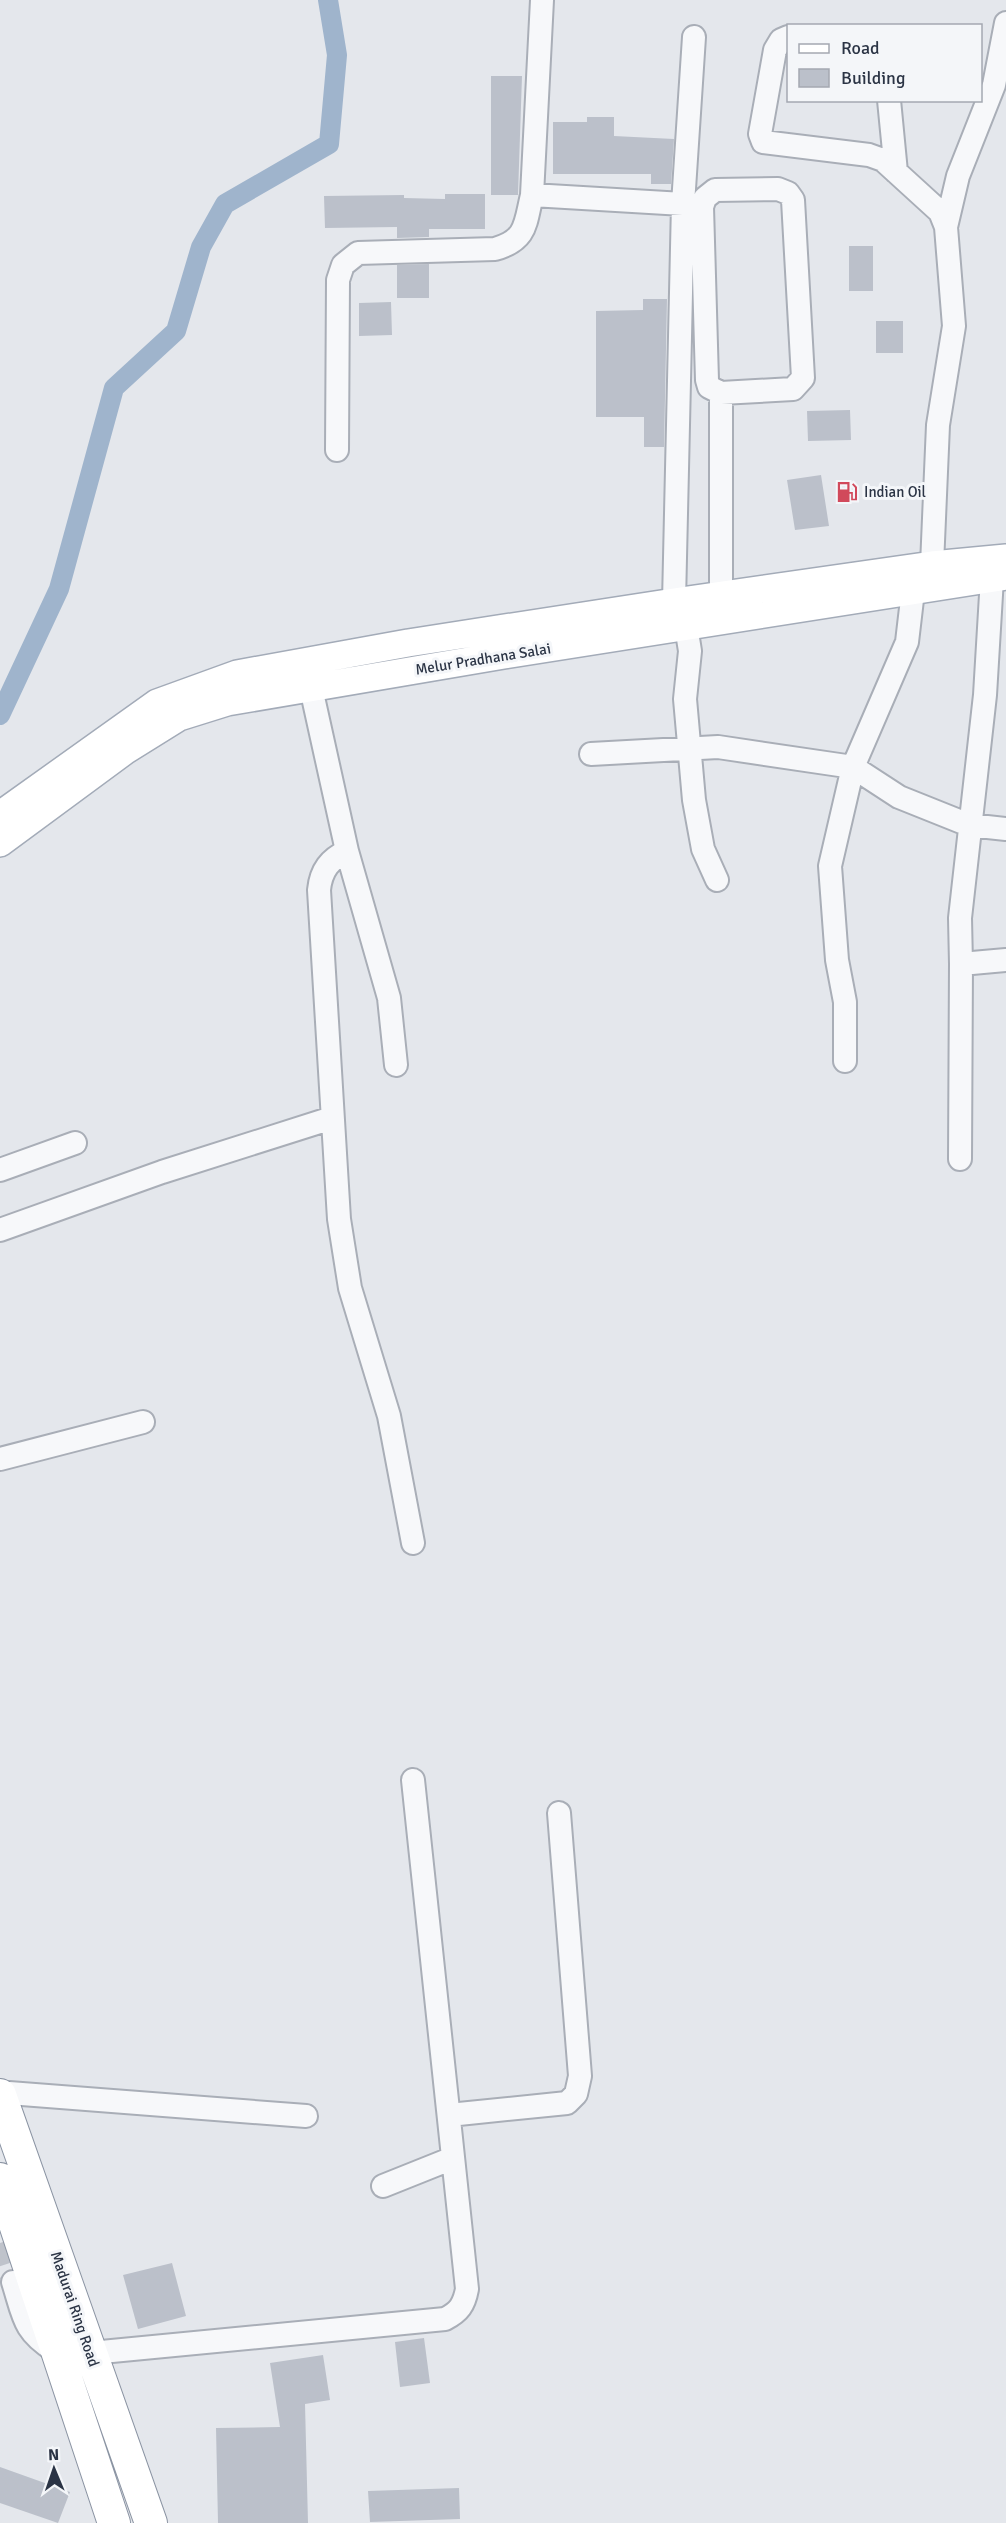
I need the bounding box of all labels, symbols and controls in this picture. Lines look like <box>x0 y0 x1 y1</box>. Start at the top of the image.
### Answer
legend <box>787 24 982 102</box>
text: Road <box>841 37 880 59</box>
text: Building <box>841 67 905 89</box>
fuel station icon: Indian Oil <box>835 480 859 504</box>
place label: Indian Oil <box>864 483 926 501</box>
street label: Melur Pradhana Salai <box>414 639 552 679</box>
street label: Madurai Ring Road <box>47 2249 103 2369</box>
north arrow <box>24 2439 84 2499</box>
text: N <box>48 2445 59 2465</box>

